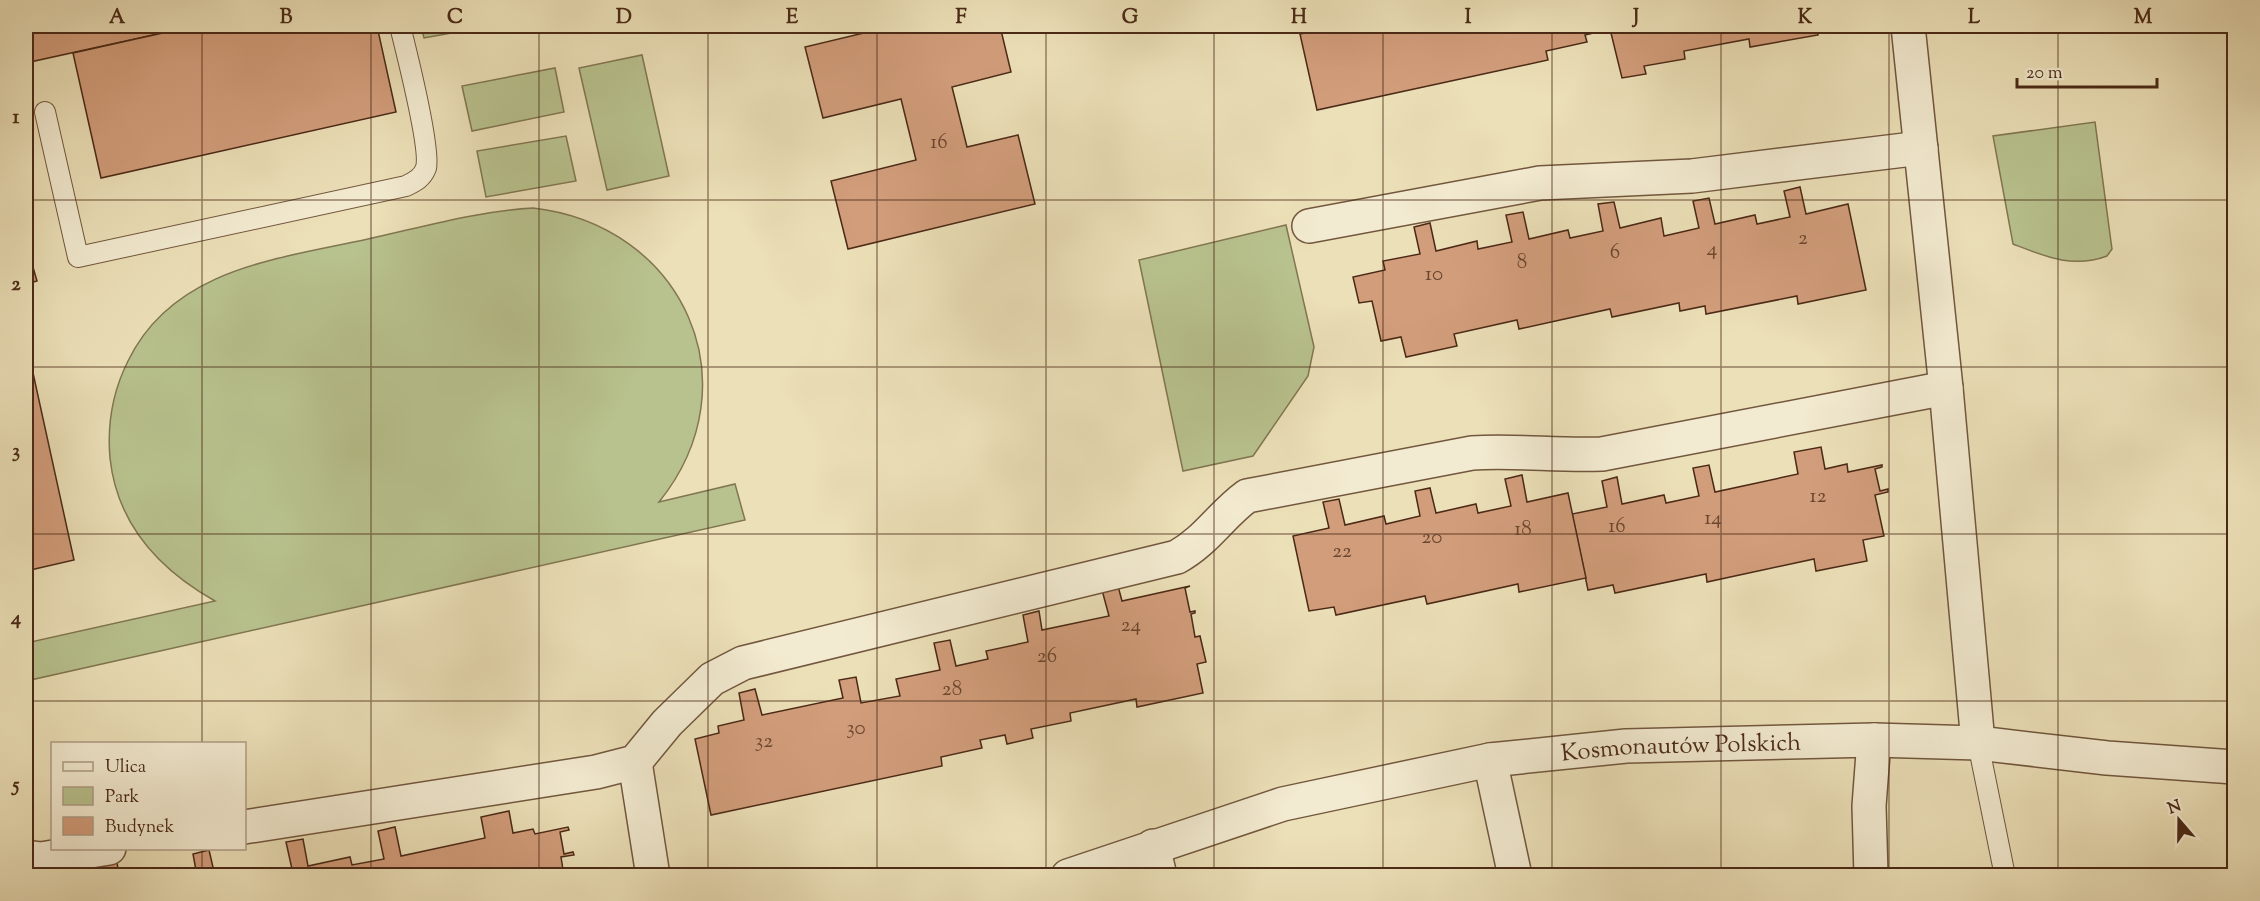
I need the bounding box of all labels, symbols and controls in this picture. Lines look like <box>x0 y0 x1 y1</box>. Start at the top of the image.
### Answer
text: A <box>109 4 126 33</box>
text: B <box>280 4 293 33</box>
text: C <box>447 4 463 33</box>
text: D <box>616 4 632 33</box>
text: E <box>786 4 799 33</box>
text: F <box>955 4 967 33</box>
text: G <box>1122 4 1139 33</box>
text: H <box>1291 4 1307 33</box>
text: I <box>1465 4 1472 33</box>
text: J <box>1631 4 1639 33</box>
text: K <box>1798 4 1813 33</box>
text: L <box>1968 4 1981 33</box>
text: M <box>2134 4 2153 33</box>
scale bar <box>2017 51 2156 89</box>
text: 20 m <box>2026 61 2063 87</box>
text: 1 <box>13 104 20 133</box>
house number: 16 <box>930 128 948 158</box>
house number: 2 <box>1798 224 1808 254</box>
house number: 4 <box>1707 235 1717 265</box>
house number: 6 <box>1610 238 1620 268</box>
house number: 8 <box>1517 248 1527 278</box>
house number: 10 <box>1425 260 1443 290</box>
text: 2 <box>11 271 21 300</box>
text: 3 <box>12 438 20 467</box>
house number: 12 <box>1810 482 1827 512</box>
house number: 14 <box>1704 504 1722 534</box>
house number: 16 <box>1608 512 1626 542</box>
house number: 18 <box>1514 515 1532 545</box>
house number: 20 <box>1422 523 1442 553</box>
house number: 22 <box>1332 537 1352 567</box>
text: 4 <box>10 605 21 634</box>
house number: 24 <box>1121 611 1141 641</box>
house number: 26 <box>1037 642 1057 672</box>
house number: 28 <box>942 675 962 705</box>
house number: 30 <box>846 714 866 744</box>
house number: 32 <box>755 727 773 757</box>
street label: Kosmonautów Polskich <box>1560 727 1802 772</box>
legend <box>51 742 246 850</box>
text: Ulica <box>105 755 146 781</box>
text: 5 <box>11 772 20 801</box>
text: Park <box>105 785 140 811</box>
north arrow <box>2149 790 2209 850</box>
text: N <box>2165 795 2185 821</box>
text: Budynek <box>105 815 174 841</box>

